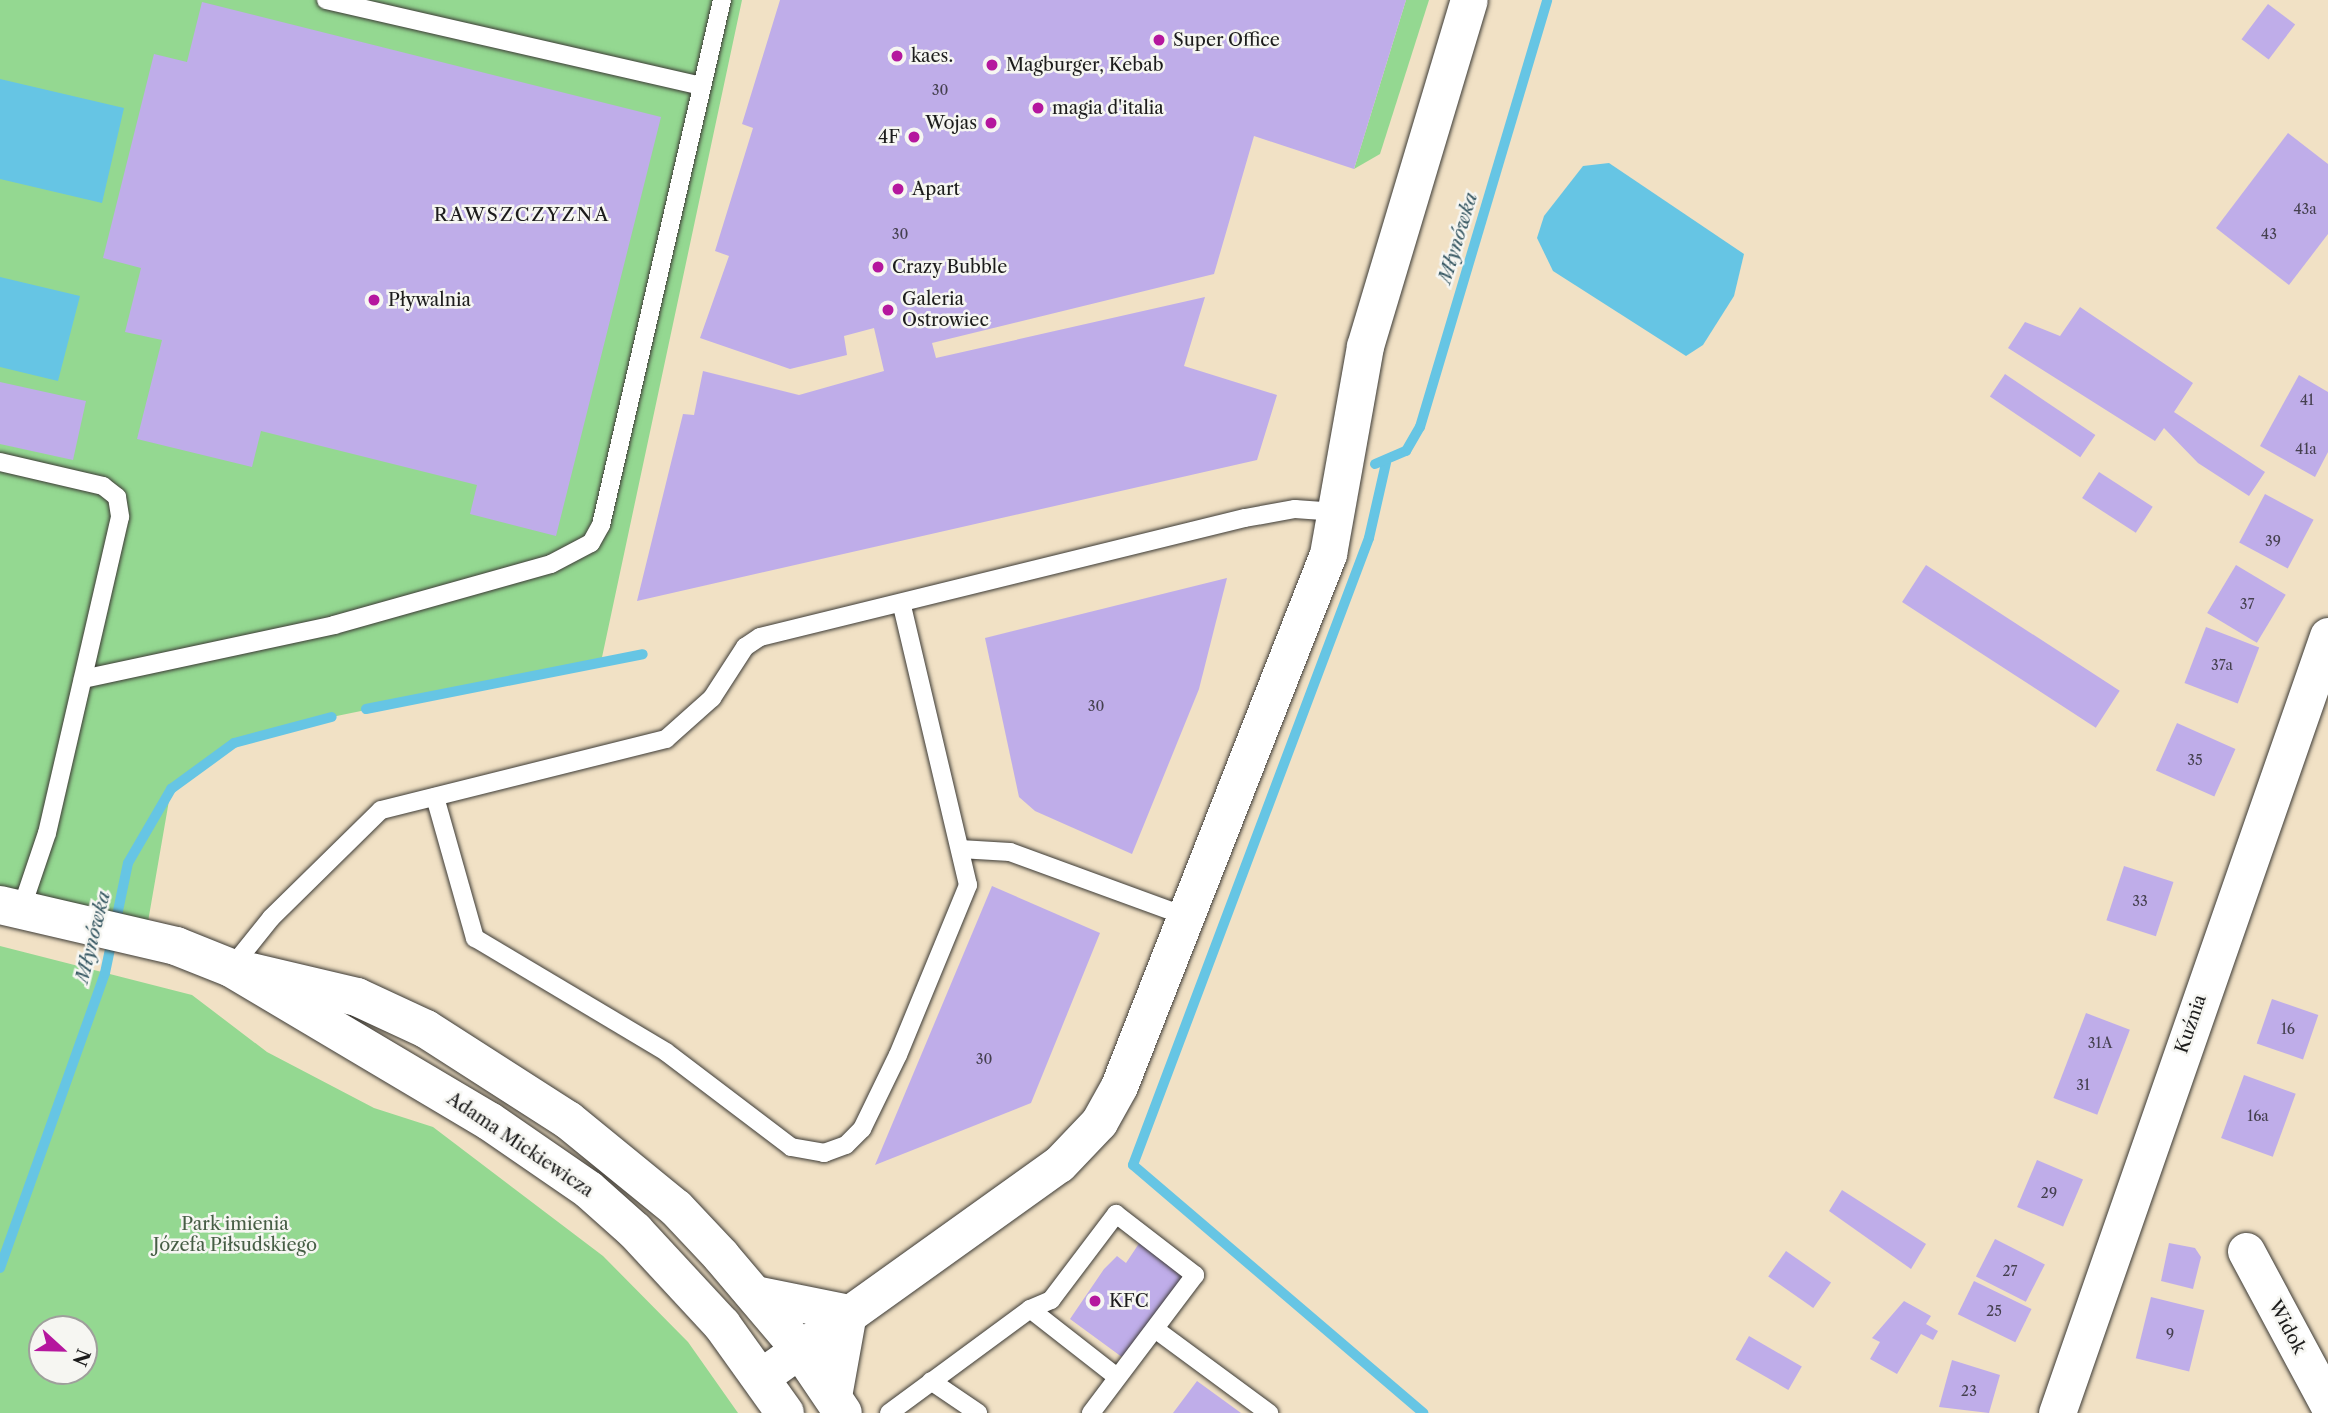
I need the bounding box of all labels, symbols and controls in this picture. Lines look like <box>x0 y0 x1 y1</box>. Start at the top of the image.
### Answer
place label: Super Office <box>1173 29 1280 51</box>
marker: Super Office <box>1151 32 1167 48</box>
place label: kaes. <box>911 45 953 67</box>
marker: kaes. <box>889 48 905 64</box>
place label: Magburger, Kebab <box>1006 54 1164 76</box>
marker: Magburger, Kebab <box>984 57 1000 73</box>
house number: 30 <box>932 82 948 98</box>
place label: magia d'italia <box>1052 97 1164 119</box>
marker: magia d'italia <box>1030 100 1046 116</box>
place label: Wojas <box>925 112 977 134</box>
marker: Wojas <box>983 115 999 131</box>
place label: 4F <box>878 126 900 148</box>
marker: 4F <box>906 129 922 145</box>
place label: Apart <box>912 178 960 200</box>
marker: Apart <box>890 181 906 197</box>
water label: Młynówka <box>1433 190 1483 286</box>
house number: 43a <box>2293 201 2317 217</box>
district label: RAWSZCZYZNA <box>435 204 609 226</box>
house number: 30 <box>892 226 908 242</box>
house number: 43 <box>2261 226 2277 242</box>
place label: Crazy Bubble <box>892 256 1008 278</box>
marker: Crazy Bubble <box>870 259 886 275</box>
place label: Pływalnia <box>388 289 471 311</box>
place label: Galeria Ostrowiec <box>902 289 989 332</box>
marker: Pływalnia <box>366 292 382 308</box>
marker: Galeria Ostrowiec <box>880 302 896 318</box>
house number: 41 <box>2300 392 2314 408</box>
house number: 41a <box>2295 441 2317 457</box>
house number: 39 <box>2265 533 2281 549</box>
house number: 37 <box>2240 596 2254 612</box>
house number: 37a <box>2211 657 2233 673</box>
house number: 30 <box>1088 698 1104 714</box>
house number: 35 <box>2187 752 2203 768</box>
water label: Młynówka <box>71 889 115 985</box>
house number: 33 <box>2132 893 2148 909</box>
street label: Kuźnia <box>2171 992 2211 1056</box>
house number: 16 <box>2281 1021 2295 1037</box>
house number: 31A <box>2088 1035 2112 1051</box>
house number: 30 <box>976 1051 992 1067</box>
house number: 31 <box>2076 1077 2090 1093</box>
street label: Adama Mickiewicza <box>443 1088 597 1202</box>
house number: 16a <box>2247 1108 2269 1124</box>
house number: 29 <box>2041 1185 2057 1201</box>
park label: Park imienia Józefa Piłsudskiego <box>153 1214 317 1256</box>
house number: 27 <box>2003 1263 2017 1279</box>
place label: KFC <box>1109 1290 1149 1312</box>
marker: KFC <box>1087 1293 1103 1309</box>
street label: Widok <box>2264 1297 2310 1357</box>
house number: 25 <box>1986 1303 2002 1319</box>
north arrow <box>28 1315 98 1385</box>
house number: 9 <box>2166 1326 2174 1342</box>
text: N <box>67 1345 95 1369</box>
house number: 23 <box>1961 1383 1977 1399</box>

